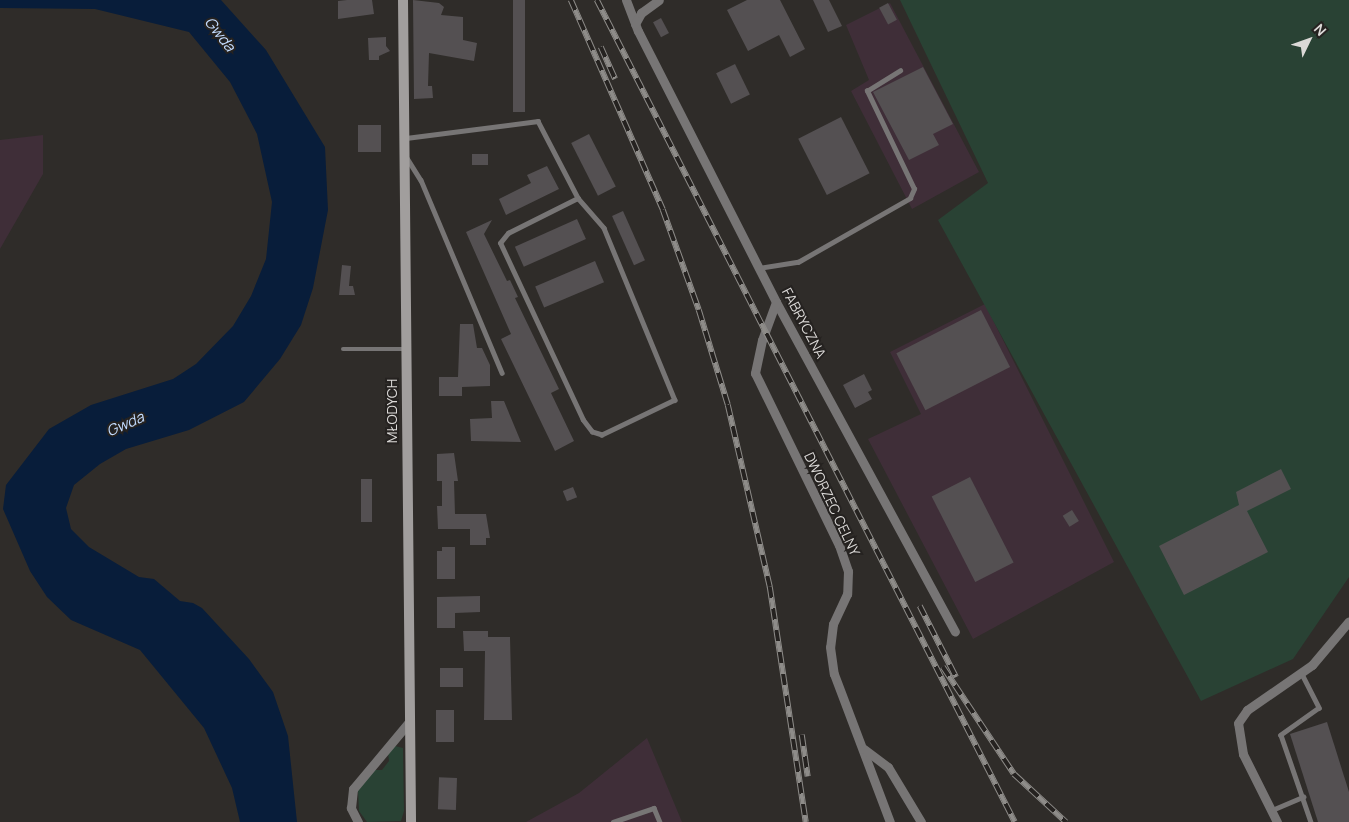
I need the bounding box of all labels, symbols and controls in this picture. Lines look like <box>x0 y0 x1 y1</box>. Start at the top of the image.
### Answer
water label: Gwda <box>201 13 239 55</box>
north arrow <box>1284 15 1334 65</box>
text: N <box>1310 20 1331 40</box>
street label: FABRYCZNA <box>778 285 830 361</box>
street label: MŁODYCH <box>384 379 400 443</box>
water label: Gwda <box>104 408 146 440</box>
street label: DWORZEC CELNY <box>801 450 863 558</box>

